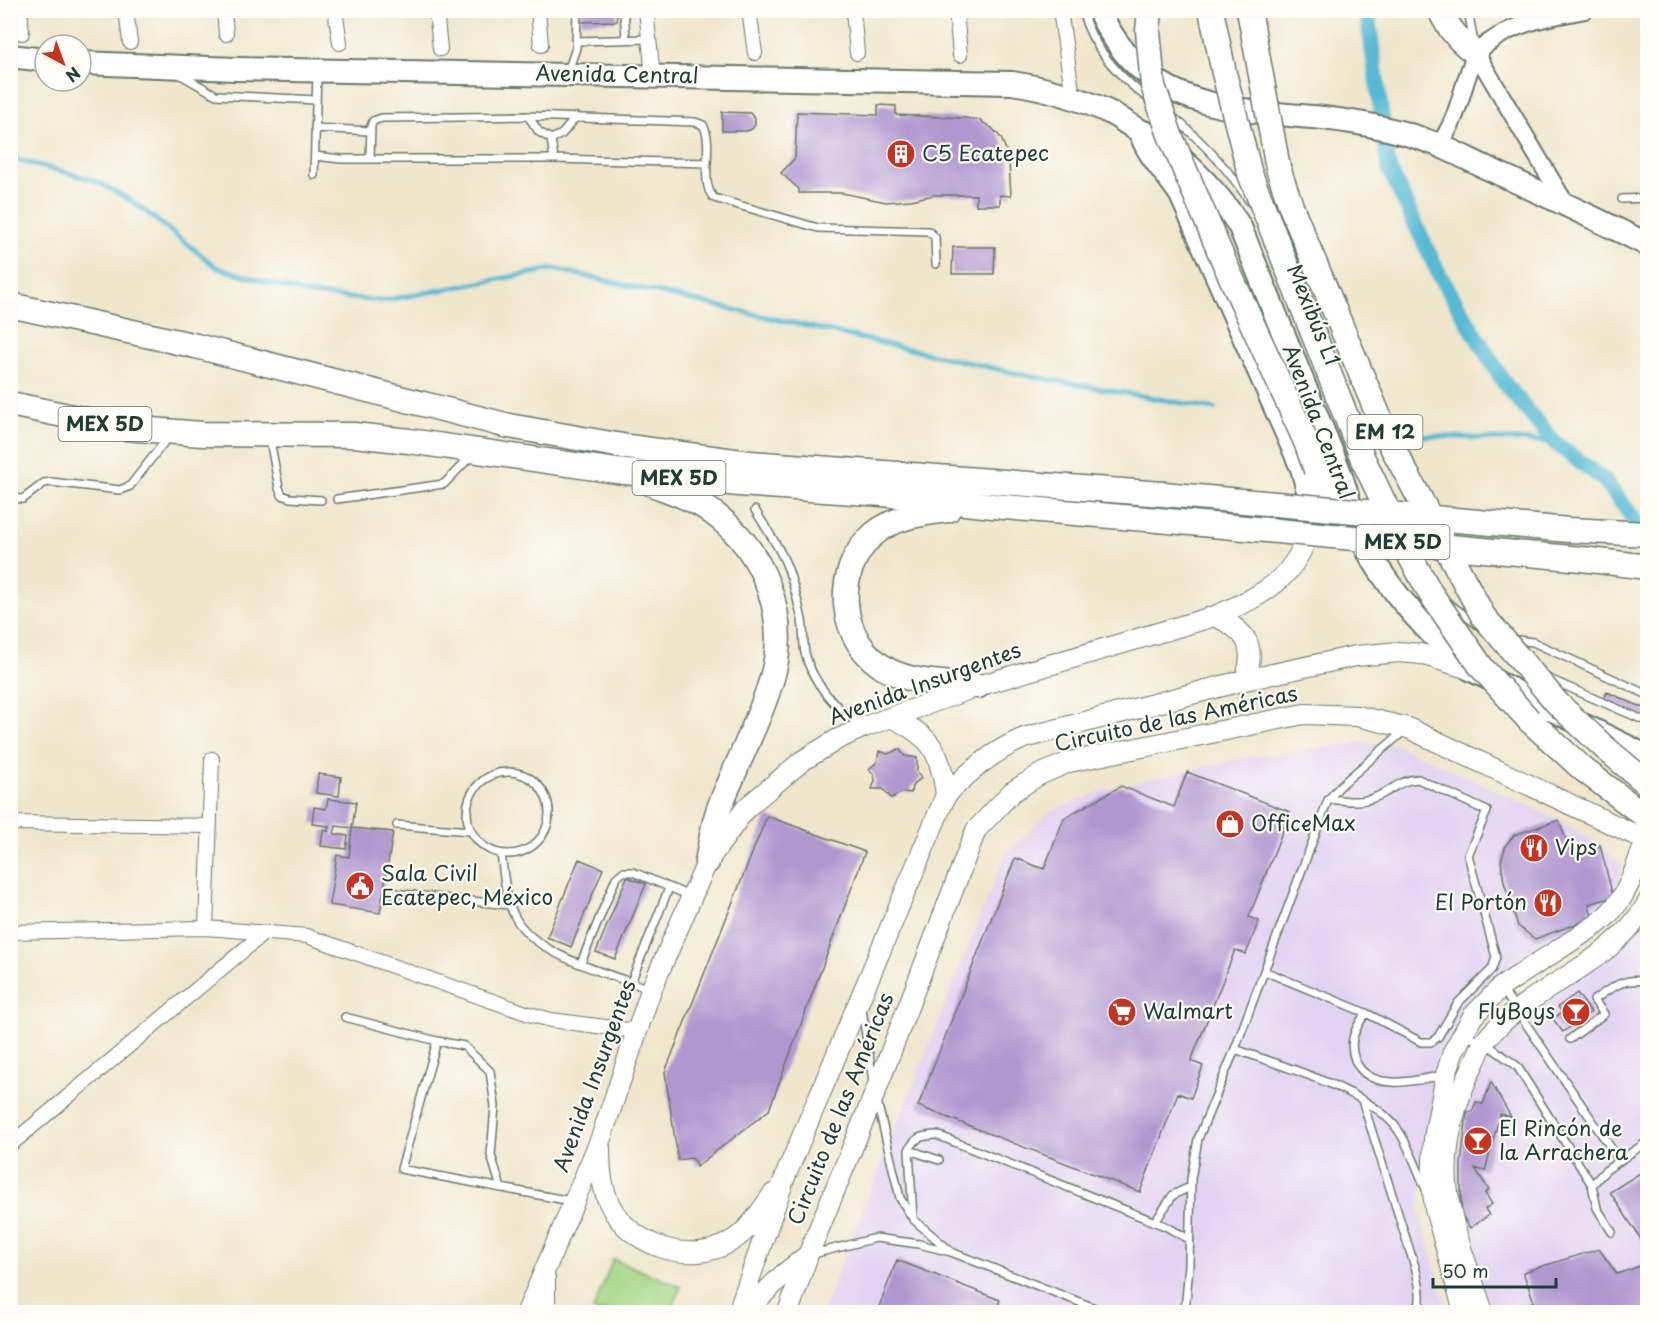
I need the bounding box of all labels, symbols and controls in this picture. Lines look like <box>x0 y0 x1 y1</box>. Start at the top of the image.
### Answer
north arrow <box>33 33 93 93</box>
street label: Avenida Central <box>535 56 699 90</box>
text: N <box>61 62 86 88</box>
place label: C5 Ecatepec <box>922 136 1049 168</box>
building icon: C5 Ecatepec <box>885 138 917 170</box>
street label: Mexibús L1 <box>1280 259 1350 370</box>
street label: Avenida Central <box>1276 339 1364 503</box>
road number: MEX 5D <box>58 407 152 441</box>
road number: EM 12 <box>1348 415 1422 449</box>
road number: MEX 5D <box>632 461 726 495</box>
road number: MEX 5D <box>1356 525 1450 559</box>
street label: Avenida Insurgentes <box>824 632 1025 732</box>
street label: Circuito de las Américas <box>1051 676 1300 758</box>
place label: OfficeMax <box>1251 806 1356 838</box>
shop icon: OfficeMax <box>1214 808 1246 840</box>
place label: Vips <box>1555 830 1597 862</box>
restaurant icon: Vips <box>1518 832 1550 864</box>
place label: Sala Civil Ecatepec, México <box>381 856 553 912</box>
public building icon: Sala Civil Ecatepec, México <box>344 870 376 902</box>
place label: El Portón <box>1435 885 1527 917</box>
restaurant icon: El Portón <box>1532 887 1564 919</box>
street label: Avenida Insurgentes <box>543 975 643 1176</box>
street label: Circuito de las Américas <box>778 987 900 1229</box>
place label: Walmart <box>1143 994 1233 1026</box>
place label: FlyBoys <box>1477 994 1555 1026</box>
supermarket icon: Walmart <box>1106 996 1138 1028</box>
bar icon: FlyBoys <box>1560 996 1592 1028</box>
place label: El Rincón de la Arrachera <box>1499 1111 1629 1167</box>
bar icon: El Rincón de la Arrachera <box>1462 1125 1494 1157</box>
scale bar <box>1433 1251 1556 1289</box>
text: 50 m <box>1442 1257 1489 1284</box>

